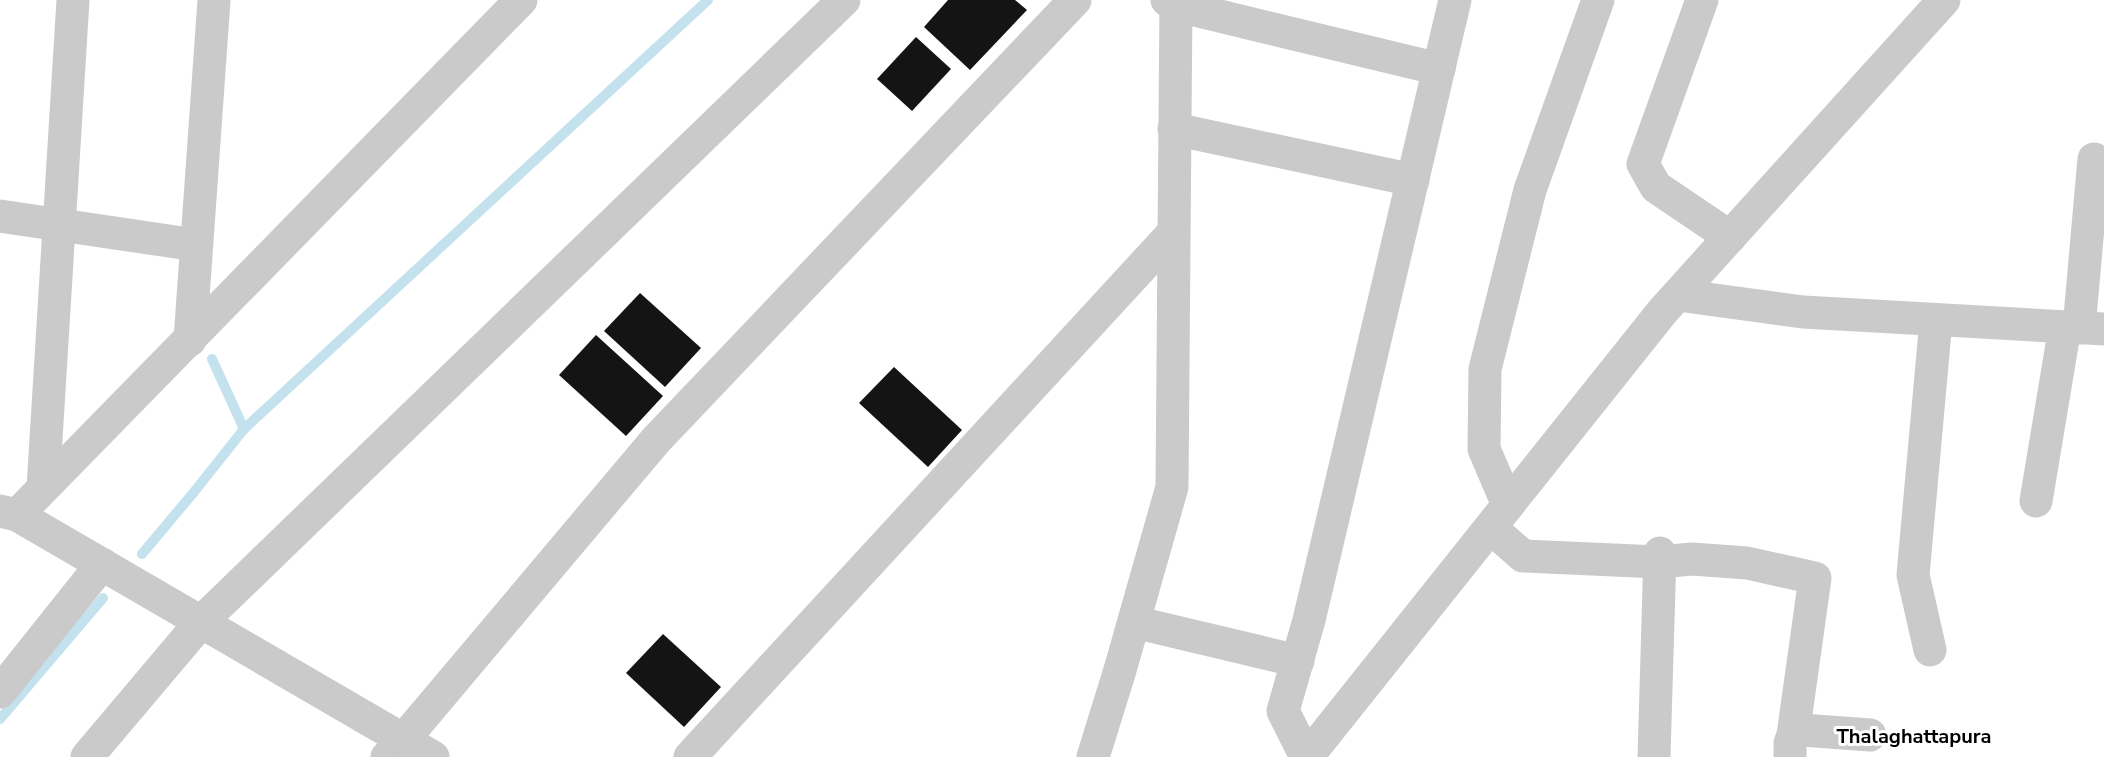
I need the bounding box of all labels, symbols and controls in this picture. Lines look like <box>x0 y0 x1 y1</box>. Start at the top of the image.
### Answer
district label: Thalaghattapura <box>1836 723 1992 750</box>

